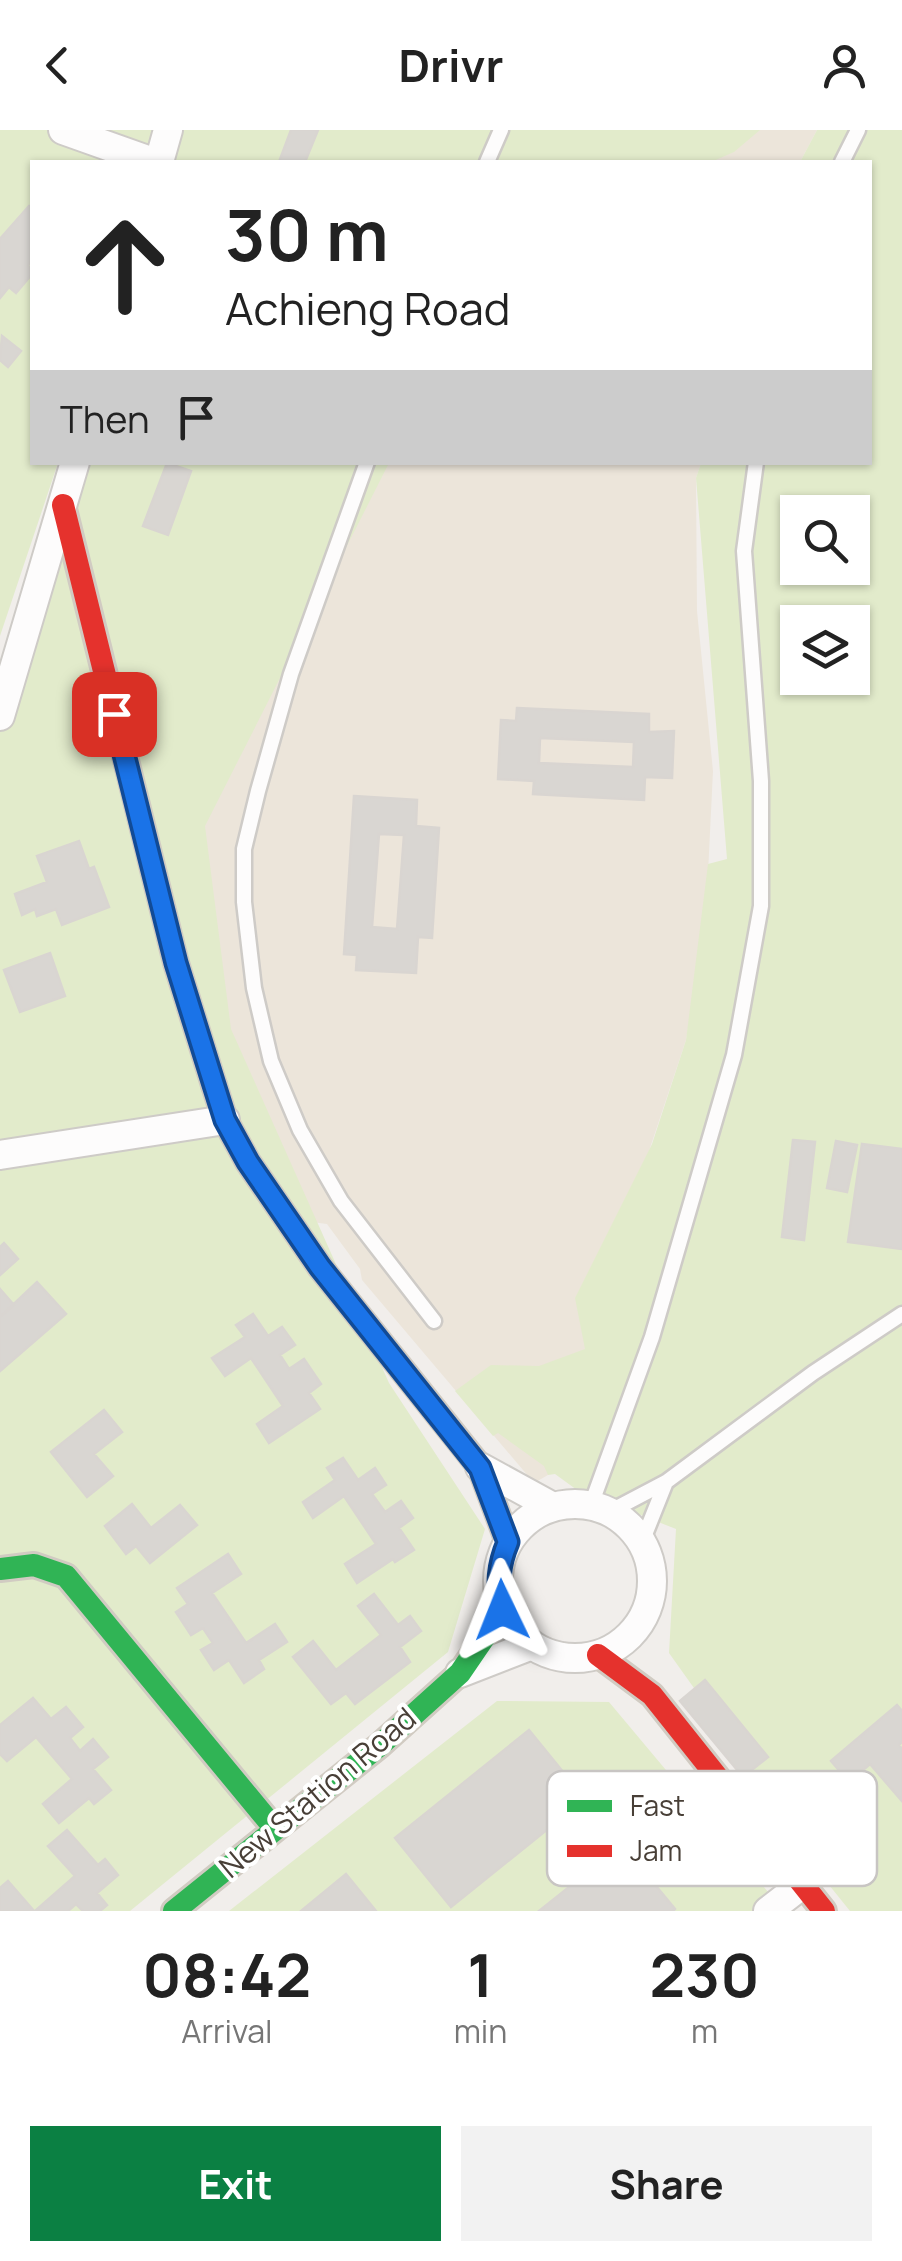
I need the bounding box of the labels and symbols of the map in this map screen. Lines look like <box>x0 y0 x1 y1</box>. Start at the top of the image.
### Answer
pin <box>72 672 157 757</box>
position arrow <box>450 1558 554 1662</box>
street label: New Station Road <box>210 1697 424 1886</box>
legend <box>547 1771 877 1886</box>
text: Fast <box>630 1786 685 1824</box>
text: Jam <box>630 1831 682 1869</box>

